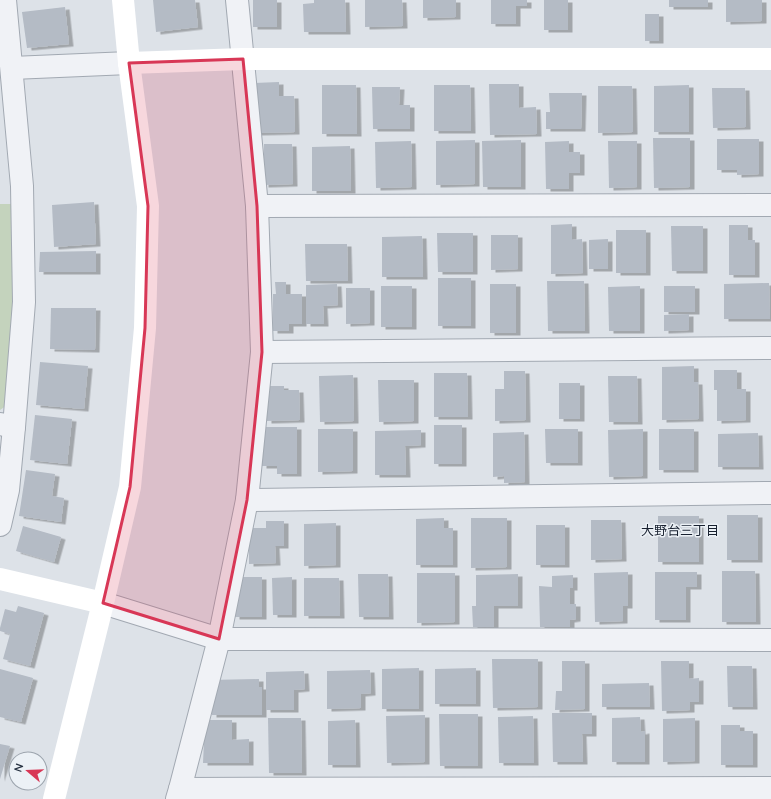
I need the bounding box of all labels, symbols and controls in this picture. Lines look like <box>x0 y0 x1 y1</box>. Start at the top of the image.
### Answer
district label: 大野台三丁目 <box>641 522 719 538</box>
north arrow <box>8 751 48 791</box>
text: N <box>11 762 26 774</box>

